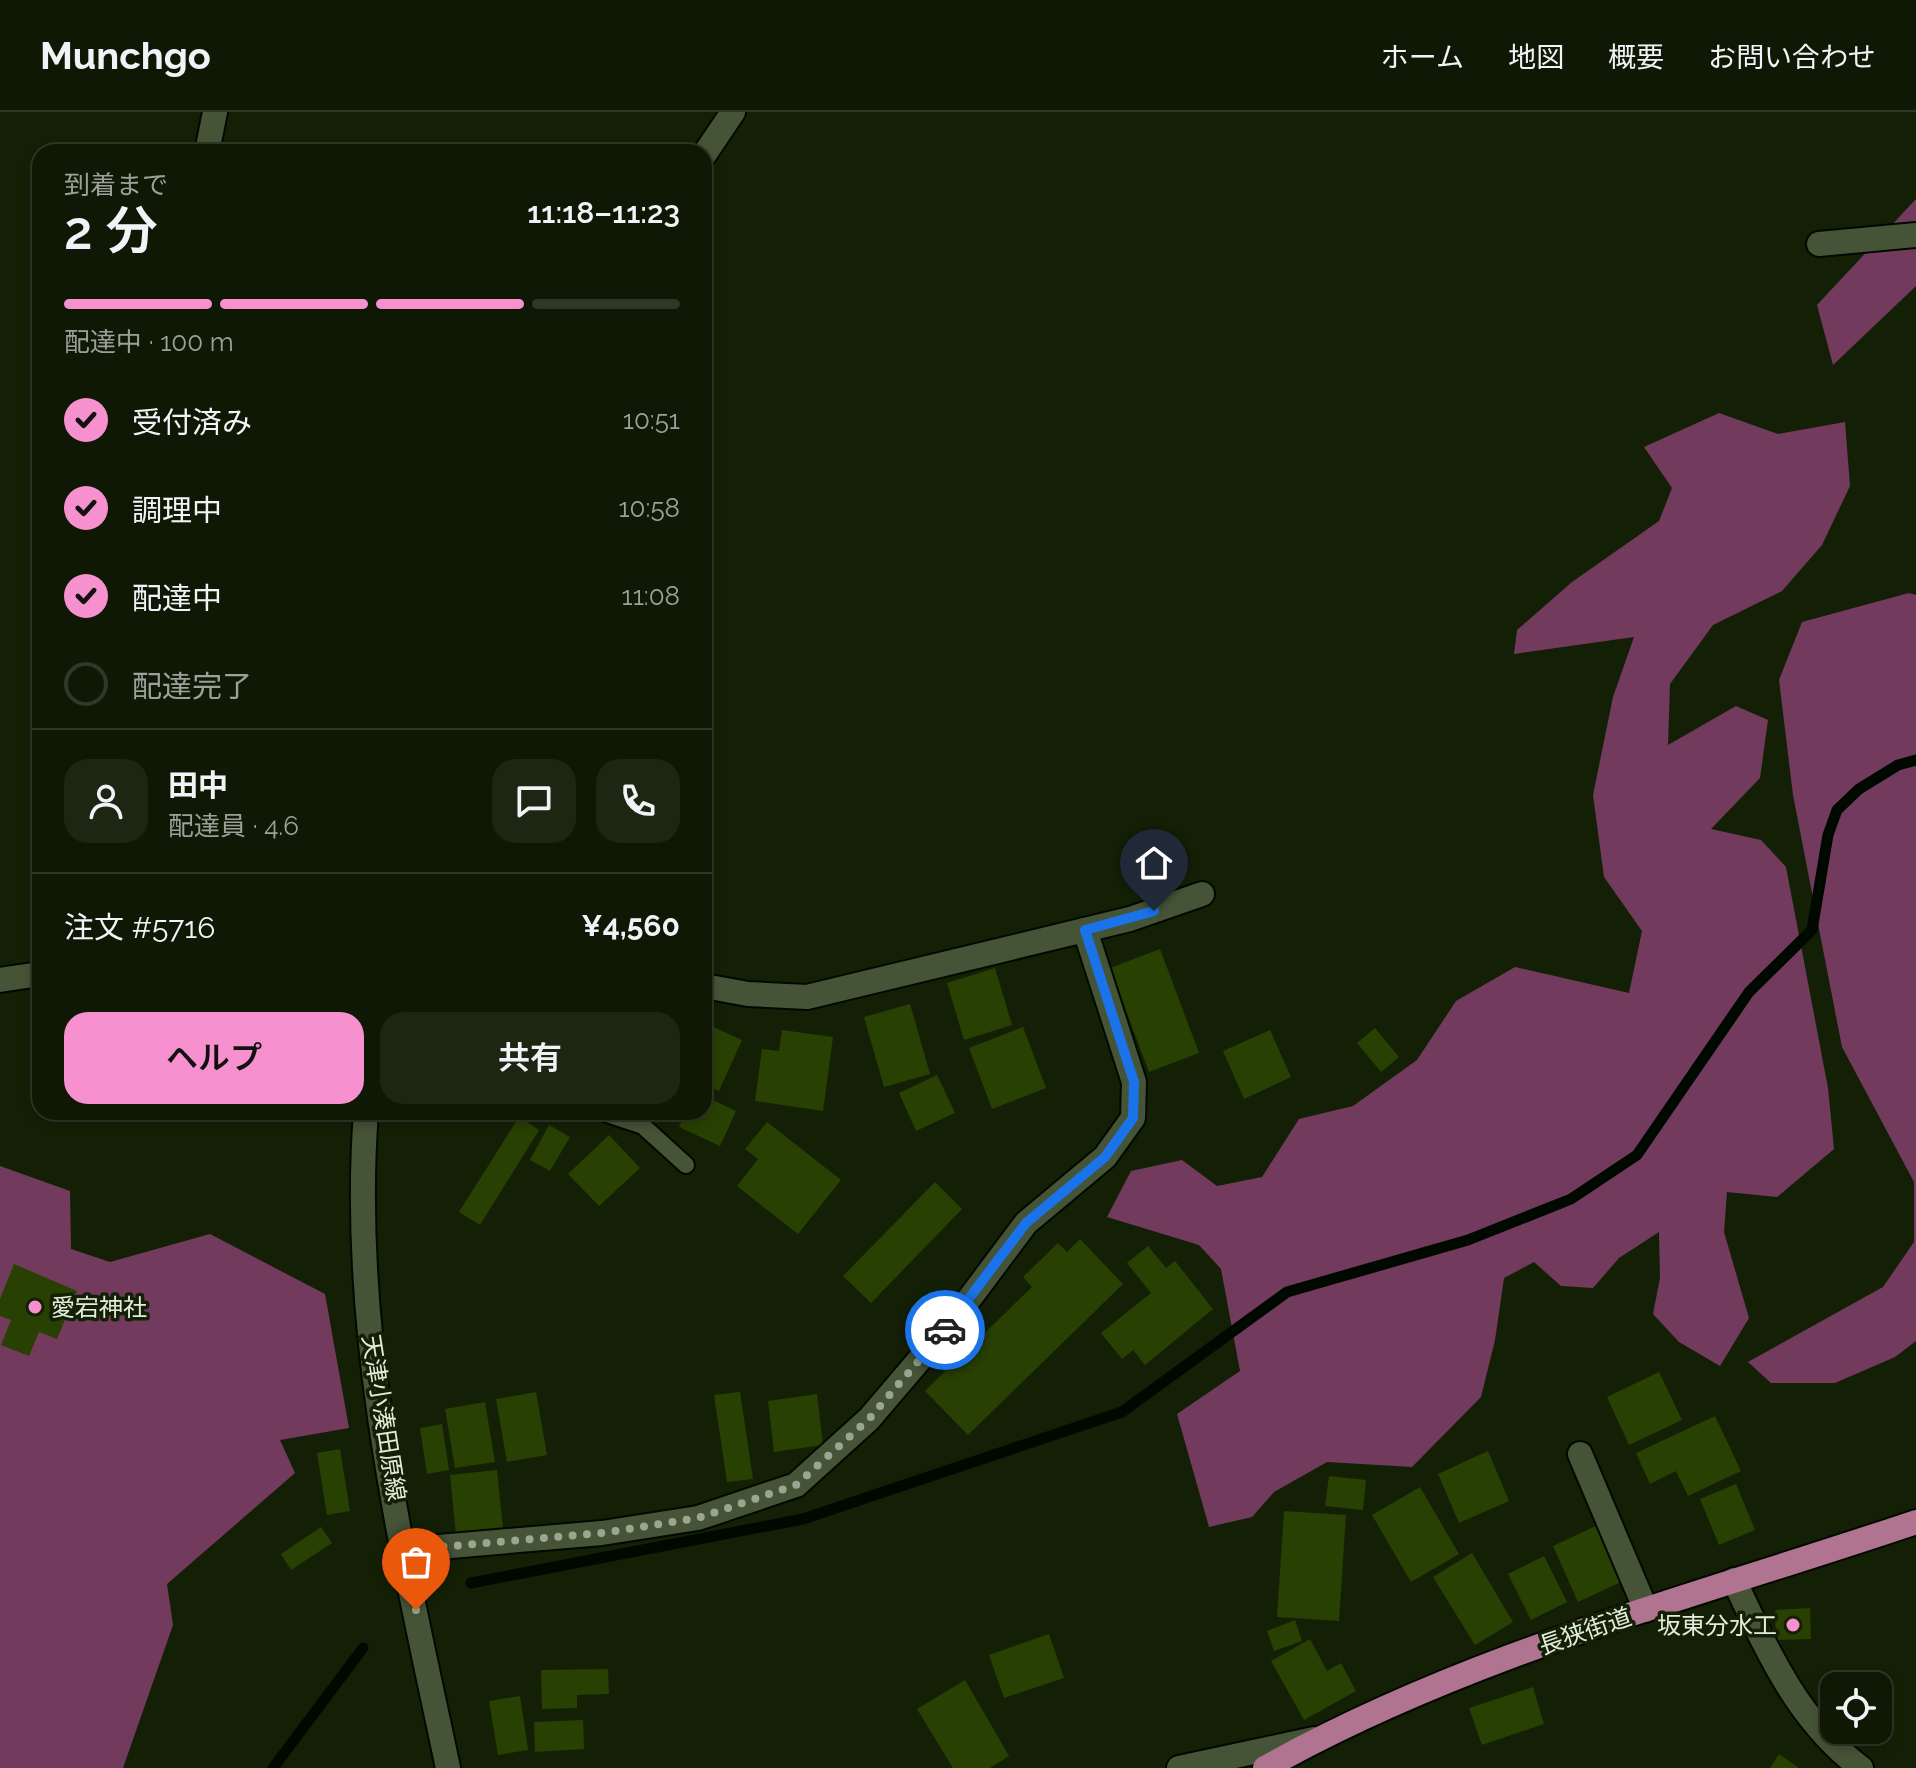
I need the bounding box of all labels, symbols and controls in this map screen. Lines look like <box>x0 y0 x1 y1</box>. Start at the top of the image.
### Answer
text: Munchgo <box>40 33 211 78</box>
text: ホーム <box>1381 41 1464 74</box>
text: 地図 <box>1508 41 1564 74</box>
text: 概要 <box>1608 41 1664 74</box>
text: お問い合わせ <box>1708 41 1876 74</box>
text: 到着まで <box>64 170 168 200</box>
text: 11:18–11:23 <box>527 195 680 230</box>
text: 2 分 <box>64 200 157 261</box>
text: 配達中 · 100 m <box>64 327 234 357</box>
icon: check <box>64 398 108 442</box>
text: 受付済み <box>132 405 252 440</box>
text: 10:51 <box>623 405 680 435</box>
icon: check <box>64 486 108 530</box>
text: 調理中 <box>132 493 222 528</box>
text: 10:58 <box>618 493 680 523</box>
icon: check <box>64 574 108 618</box>
text: 配達中 <box>132 581 222 616</box>
text: 11:08 <box>622 581 680 611</box>
text: 配達完了 <box>132 669 252 704</box>
button: person <box>64 759 148 843</box>
button: chat <box>492 759 576 843</box>
button: phone <box>596 759 680 843</box>
text: 田中 <box>168 768 228 803</box>
text: 配達員 · 4.6 <box>168 811 299 841</box>
pin <box>1120 829 1188 911</box>
icon: home <box>1132 841 1176 885</box>
text: ¥4,560 <box>581 908 680 943</box>
text: 注文 #5716 <box>64 910 215 945</box>
button: ヘルプ <box>64 1012 364 1104</box>
button: 共有 <box>380 1012 680 1104</box>
courier <box>905 1290 985 1370</box>
place label: 愛宕神社 <box>51 1293 147 1322</box>
marker: 愛宕神社 <box>26 1298 44 1316</box>
icon: car <box>923 1308 967 1352</box>
street label: 天津小湊田原線 <box>357 1333 411 1503</box>
pin <box>382 1528 450 1610</box>
icon: bag <box>394 1540 438 1584</box>
street label: 長狭街道 <box>1535 1602 1635 1660</box>
place label: 坂東分水工 <box>1657 1611 1777 1640</box>
marker: 坂東分水工 <box>1784 1616 1802 1634</box>
map controls <box>1820 1672 1892 1744</box>
button: locate <box>1820 1672 1892 1744</box>

